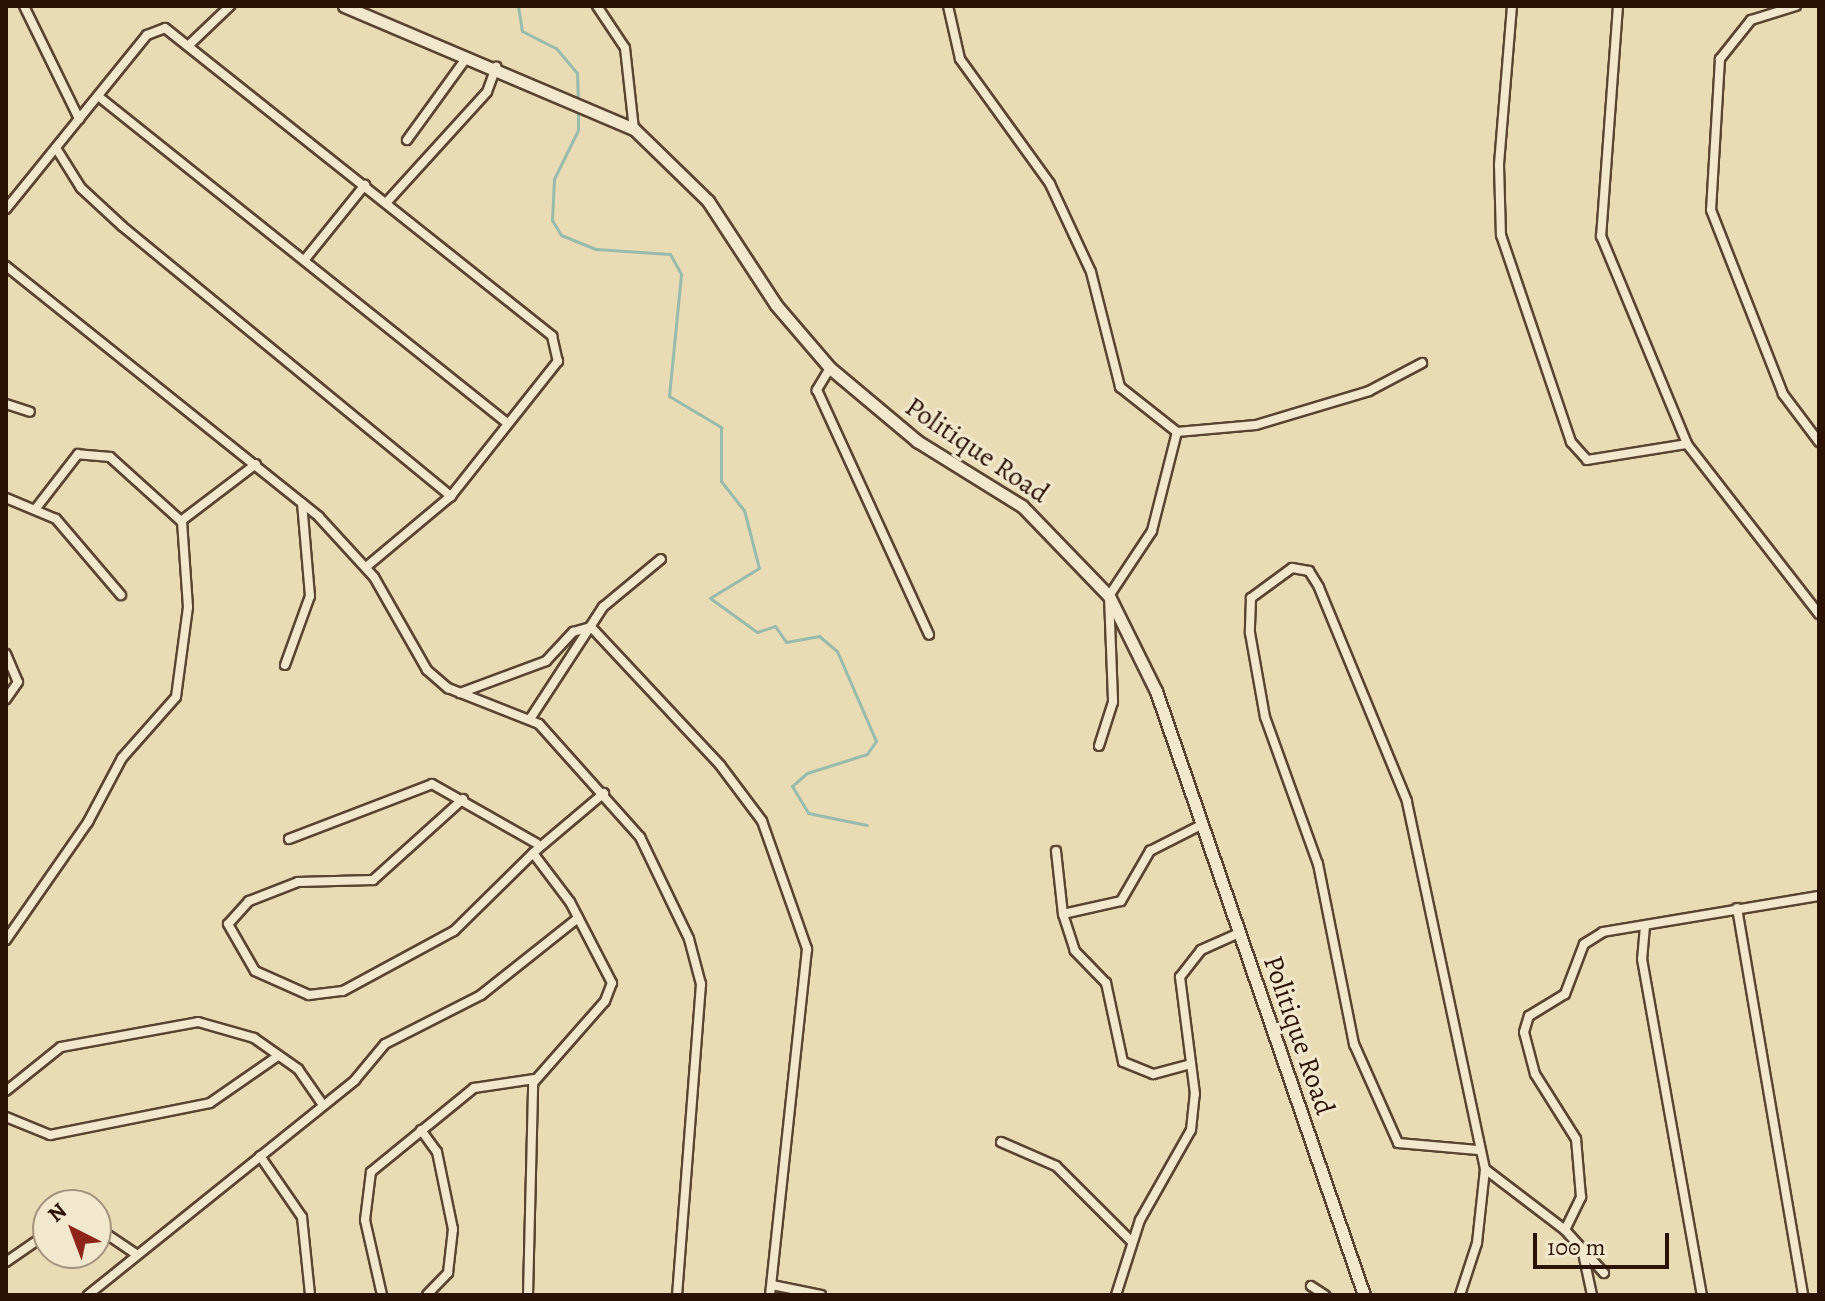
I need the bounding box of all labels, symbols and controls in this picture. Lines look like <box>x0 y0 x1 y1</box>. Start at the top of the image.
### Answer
street label: Politique Road <box>899 390 1055 510</box>
street label: Politique Road <box>1256 951 1342 1119</box>
north arrow <box>32 1189 112 1269</box>
text: N <box>41 1196 73 1229</box>
scale bar <box>1537 1217 1673 1267</box>
text: 100 m <box>1547 1231 1606 1263</box>

